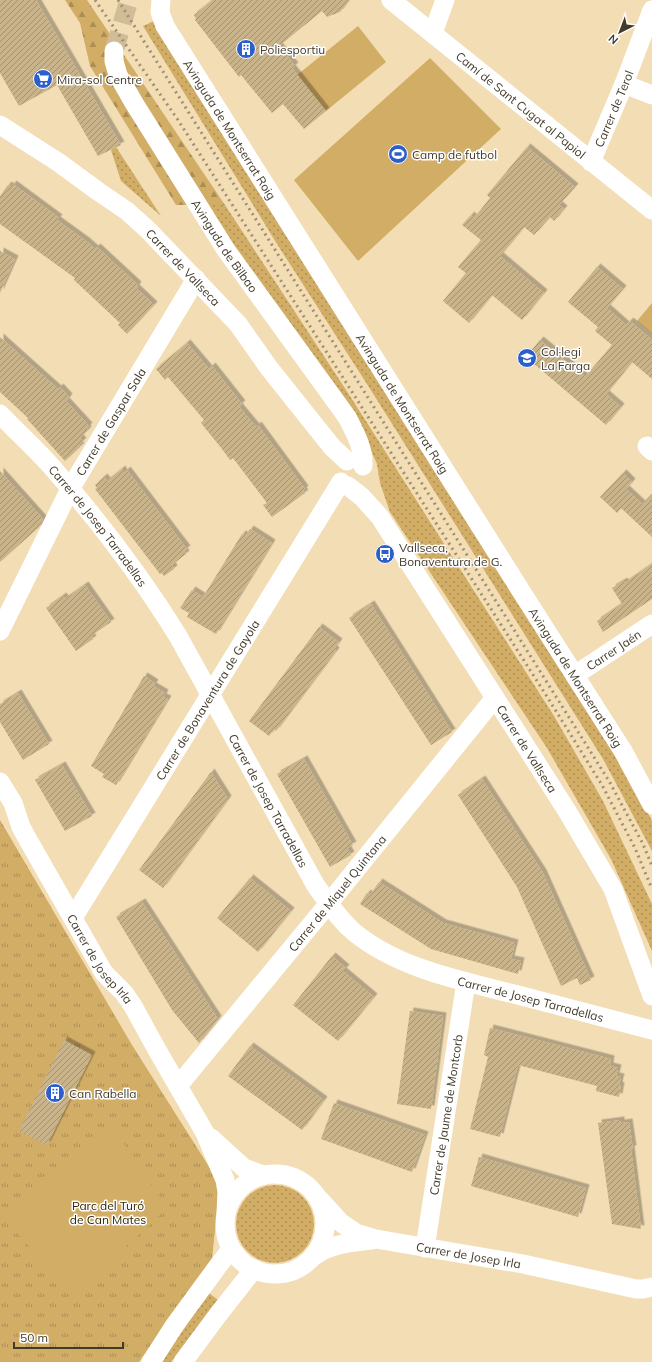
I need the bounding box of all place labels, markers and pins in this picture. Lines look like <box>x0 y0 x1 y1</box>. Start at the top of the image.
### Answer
building icon: Poliesportiu <box>235 38 257 60</box>
place label: Poliesportiu <box>260 42 325 57</box>
supermarket icon: Mira-sol Centre <box>32 68 54 90</box>
place label: Mira-sol Centre <box>57 72 142 87</box>
sports icon: Camp de futbol <box>387 143 409 165</box>
place label: Camp de futbol <box>412 147 497 162</box>
place label: Col·legi La Farga <box>541 344 590 373</box>
school or university icon: Col·legi La Farga <box>516 347 538 369</box>
place label: Vallseca, Bonaventura de G. <box>399 540 502 569</box>
bus stop icon: Vallseca, Bonaventura de G. <box>374 543 396 565</box>
building icon: Can Rabella <box>44 1082 66 1104</box>
place label: Can Rabella <box>69 1086 137 1101</box>

